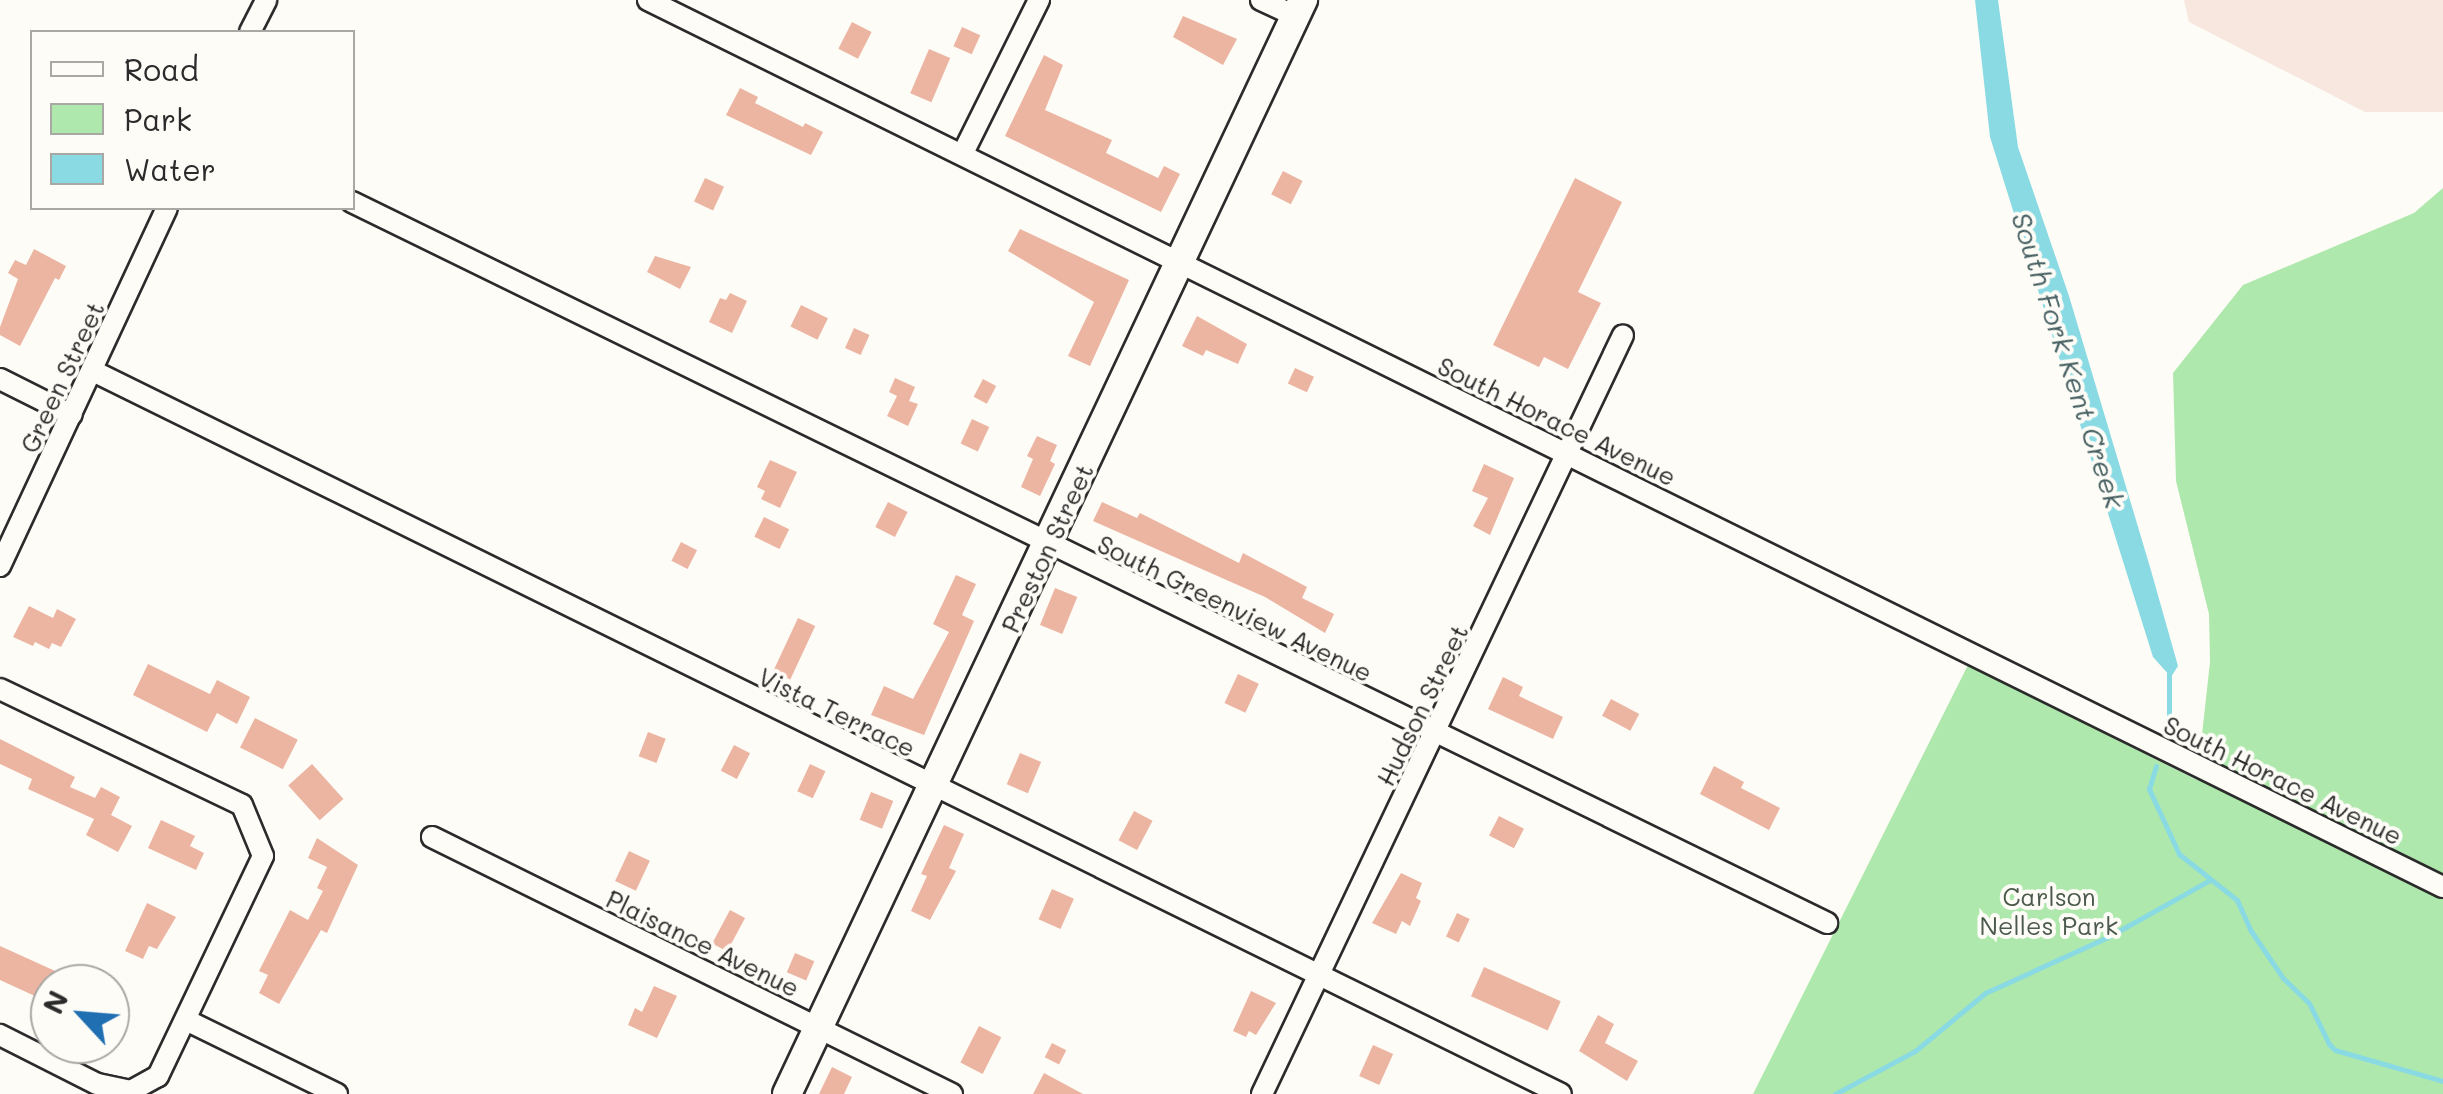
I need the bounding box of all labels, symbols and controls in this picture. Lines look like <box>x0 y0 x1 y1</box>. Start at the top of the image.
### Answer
legend <box>30 30 355 210</box>
text: Road <box>124 49 199 89</box>
text: Park <box>124 99 192 139</box>
text: Water <box>124 149 216 189</box>
water label: South Fork Kent Creek <box>2005 208 2133 512</box>
street label: Green Street <box>14 297 110 457</box>
street label: South Horace Avenue <box>1433 350 1681 492</box>
street label: Preston Street <box>995 459 1099 637</box>
street label: South Greenview Avenue <box>1093 528 1377 688</box>
street label: Hudson Street <box>1370 619 1474 791</box>
street label: Vista Terrace <box>754 661 920 763</box>
street label: South Horace Avenue <box>2159 709 2407 851</box>
park label: Carlson Nelles Park <box>1980 882 2118 941</box>
street label: Plaisance Avenue <box>602 883 804 1003</box>
north arrow <box>30 964 130 1064</box>
text: N <box>34 984 76 1019</box>

